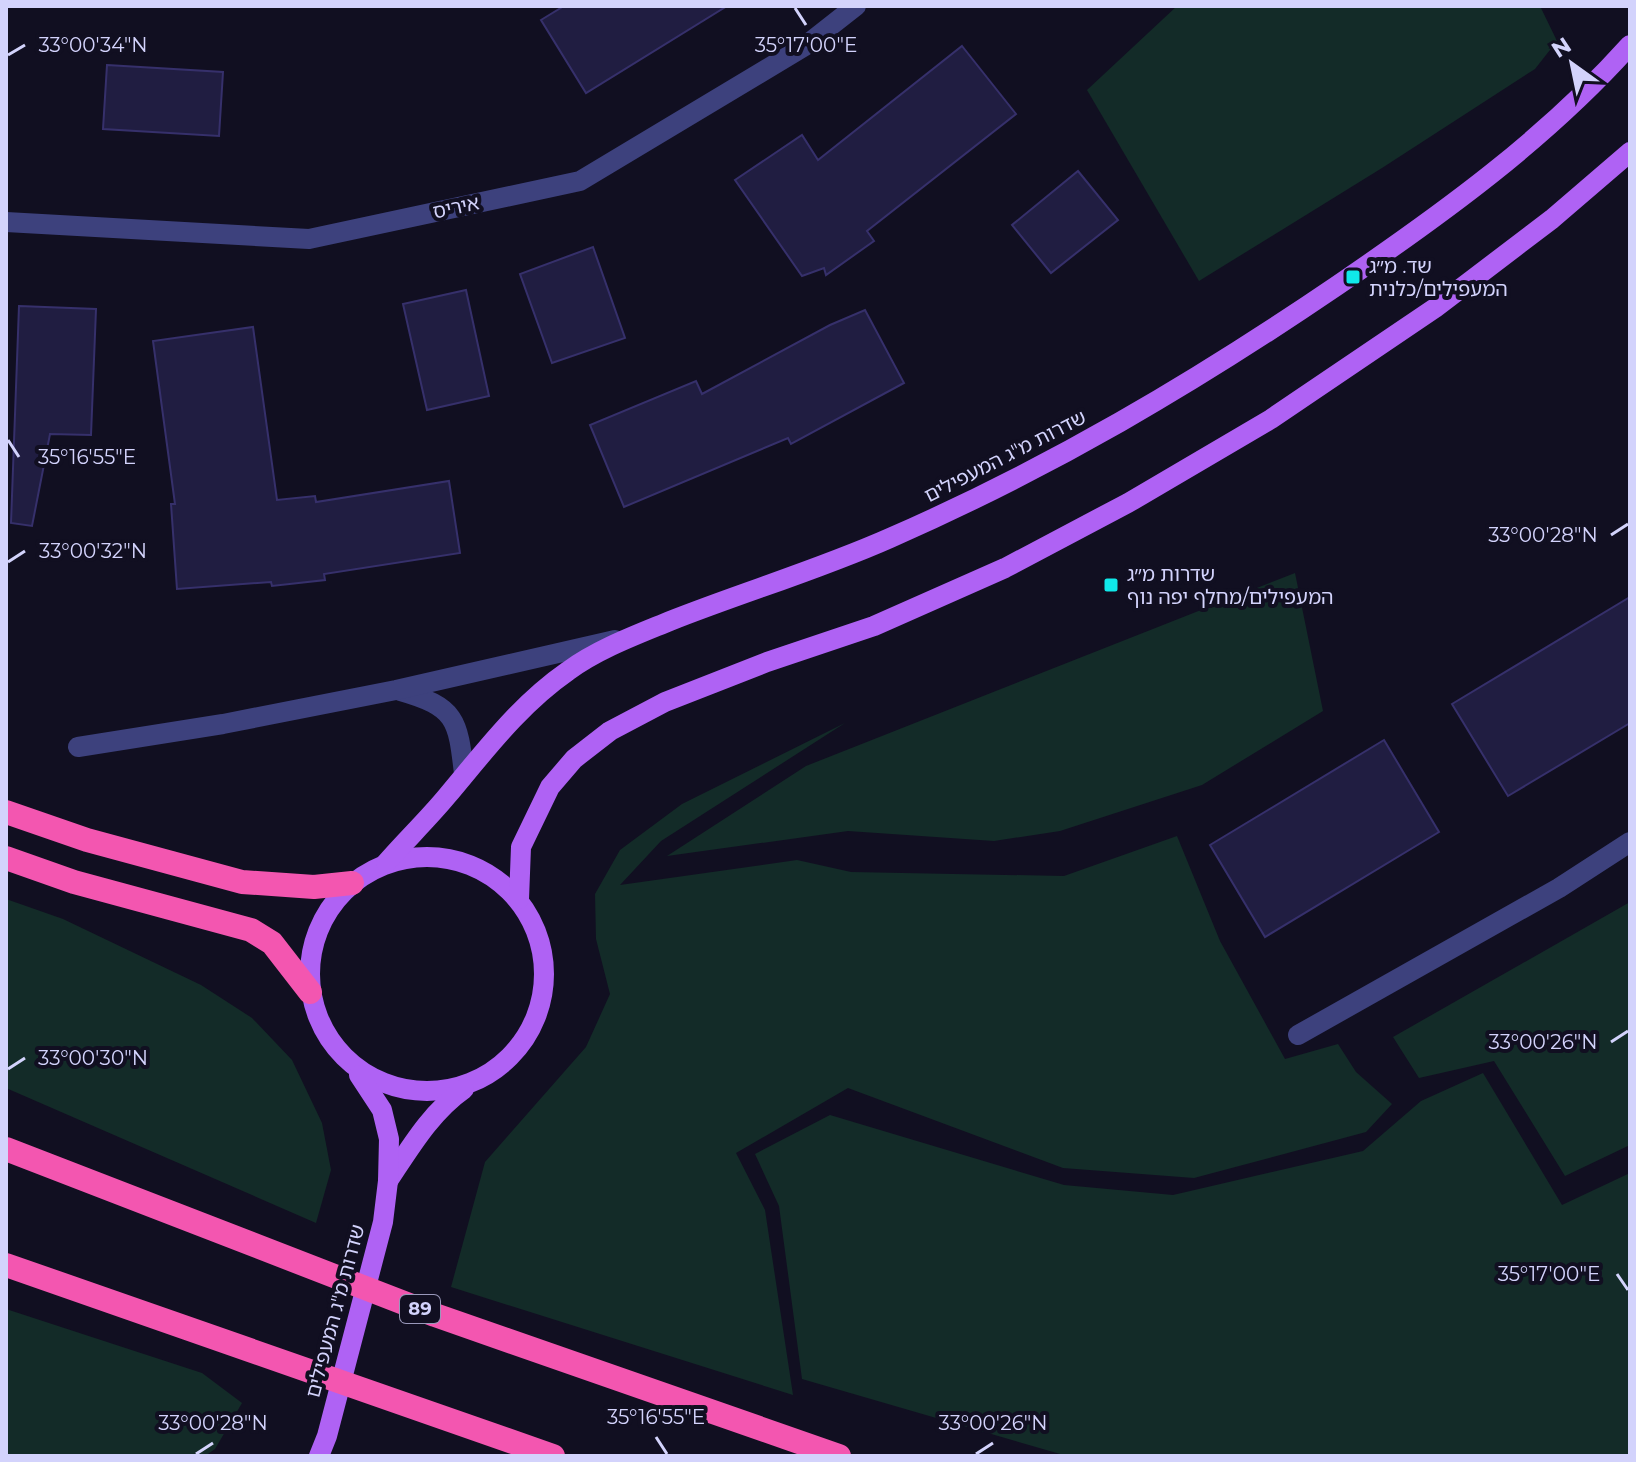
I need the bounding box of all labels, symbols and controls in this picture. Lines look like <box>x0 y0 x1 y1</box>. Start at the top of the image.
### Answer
north arrow <box>1532 24 1612 104</box>
text: N <box>1547 31 1576 64</box>
text: 33°00'34"N <box>38 33 148 57</box>
text: 35°17'00"E <box>755 33 857 57</box>
street label: איריס <box>431 190 481 224</box>
place label: שד. מ״ג המעפילים/כלנית <box>1369 254 1508 301</box>
marker: שד. מ״ג המעפילים/כלנית <box>1344 268 1362 286</box>
street label: שדרות מ"ג המעפילים <box>920 405 1090 507</box>
text: 35°16'55"E <box>38 445 136 469</box>
text: 33°00'28"N <box>1488 523 1598 547</box>
text: 33°00'32"N <box>39 539 147 563</box>
place label: שדרות מ״ג המעפילים/מחלף יפה נוף <box>1127 562 1334 609</box>
marker: שדרות מ״ג המעפילים/מחלף יפה נוף <box>1102 576 1120 594</box>
text: 33°00'26"N <box>1489 1030 1597 1054</box>
text: 33°00'30"N <box>38 1046 148 1070</box>
street label: שדרות מ"ג המעפילים <box>300 1222 370 1400</box>
text: 35°17'00"E <box>1498 1262 1600 1286</box>
road number: 89 <box>400 1295 440 1323</box>
text: 35°16'55"E <box>607 1405 705 1429</box>
text: 33°00'28"N <box>158 1411 268 1435</box>
text: 33°00'26"N <box>939 1411 1047 1435</box>

